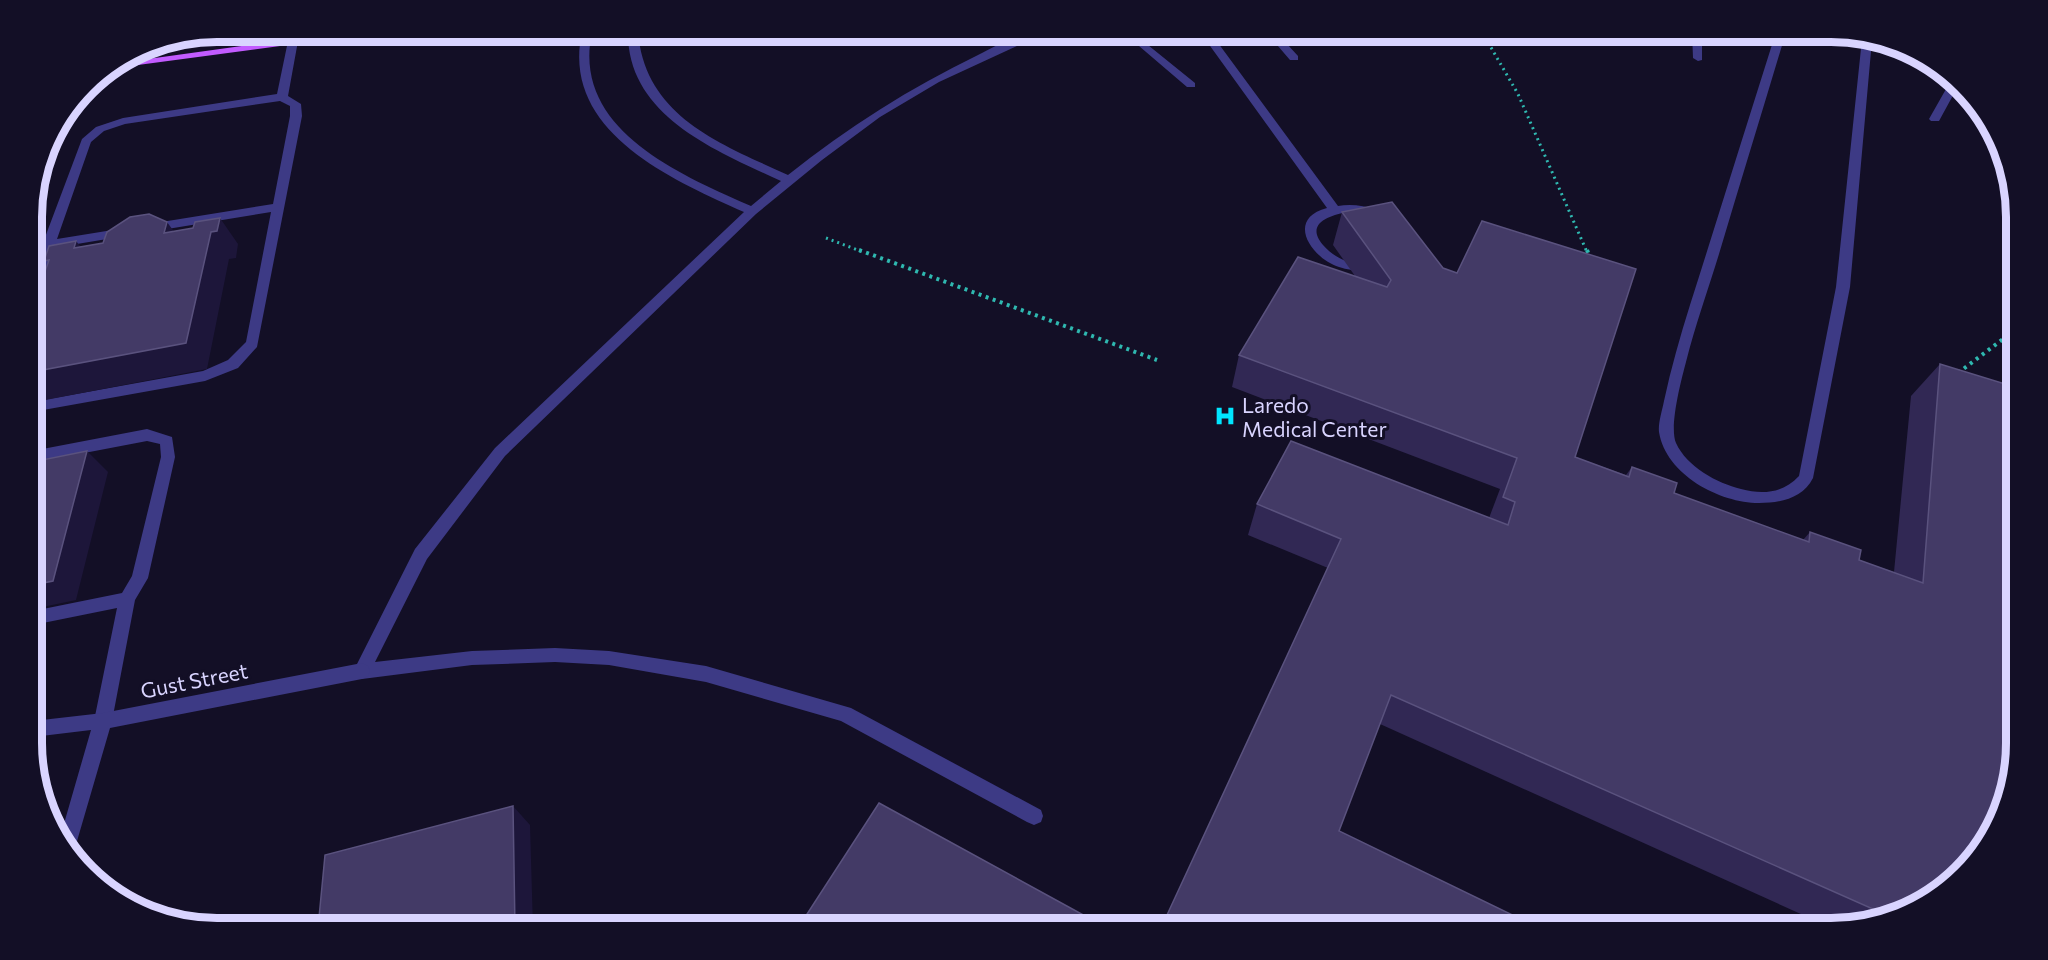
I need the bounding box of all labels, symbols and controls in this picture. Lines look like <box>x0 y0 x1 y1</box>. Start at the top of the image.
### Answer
place label: Laredo Medical Center <box>1242 392 1387 441</box>
hospital icon: Laredo Medical Center <box>1213 404 1237 428</box>
street label: Gust Street <box>138 657 250 703</box>

